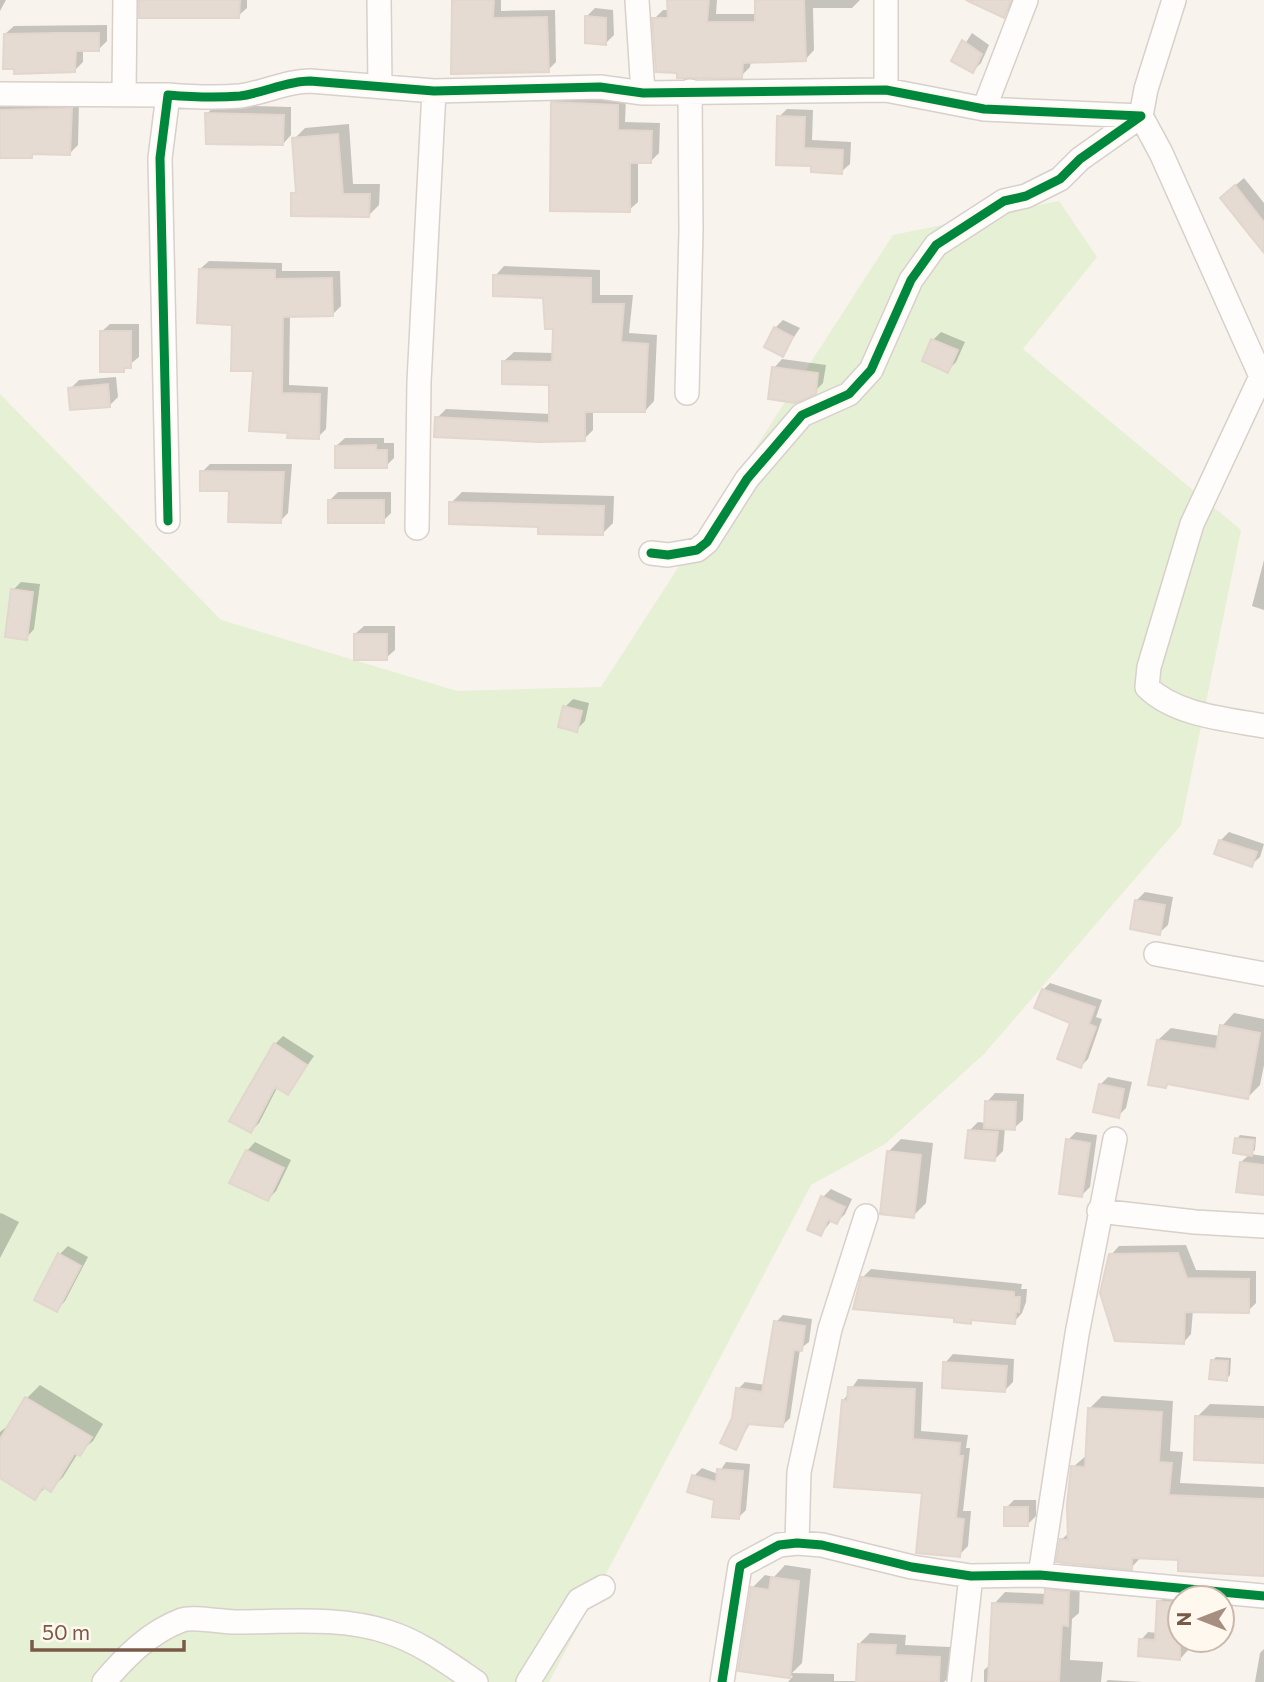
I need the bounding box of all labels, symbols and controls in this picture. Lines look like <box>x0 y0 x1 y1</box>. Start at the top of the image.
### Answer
north arrow <box>1166 1584 1236 1654</box>
scale bar <box>32 1608 184 1652</box>
text: N <box>1172 1612 1195 1626</box>
text: 50 m <box>42 1619 90 1644</box>

